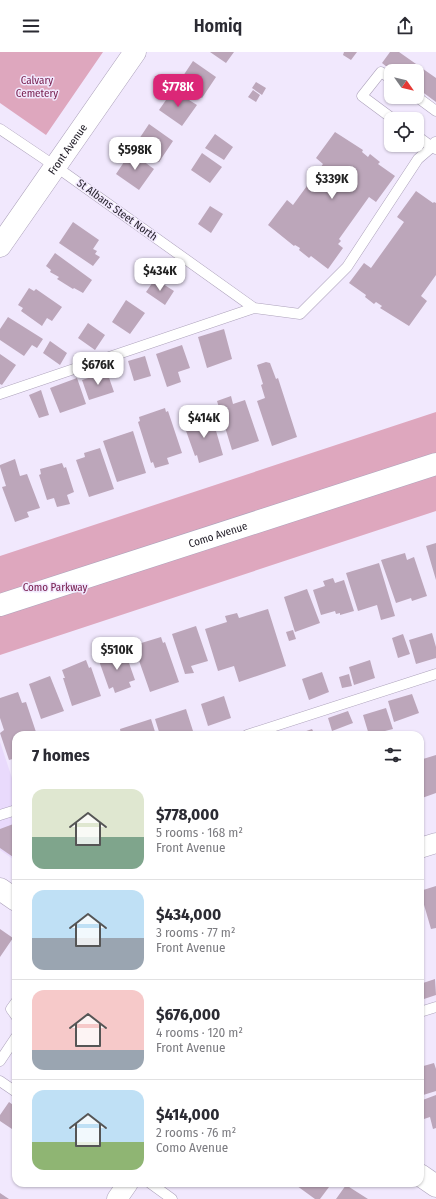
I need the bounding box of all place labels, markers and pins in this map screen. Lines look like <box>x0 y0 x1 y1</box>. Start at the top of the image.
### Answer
pin: $778K <box>150 74 206 108</box>
pin: $598K <box>107 137 163 171</box>
pin: $339K <box>304 166 360 200</box>
pin: $434K <box>132 258 188 292</box>
pin: $676K <box>70 352 126 386</box>
pin: $414K <box>176 405 232 439</box>
pin: $510K <box>89 637 145 671</box>

